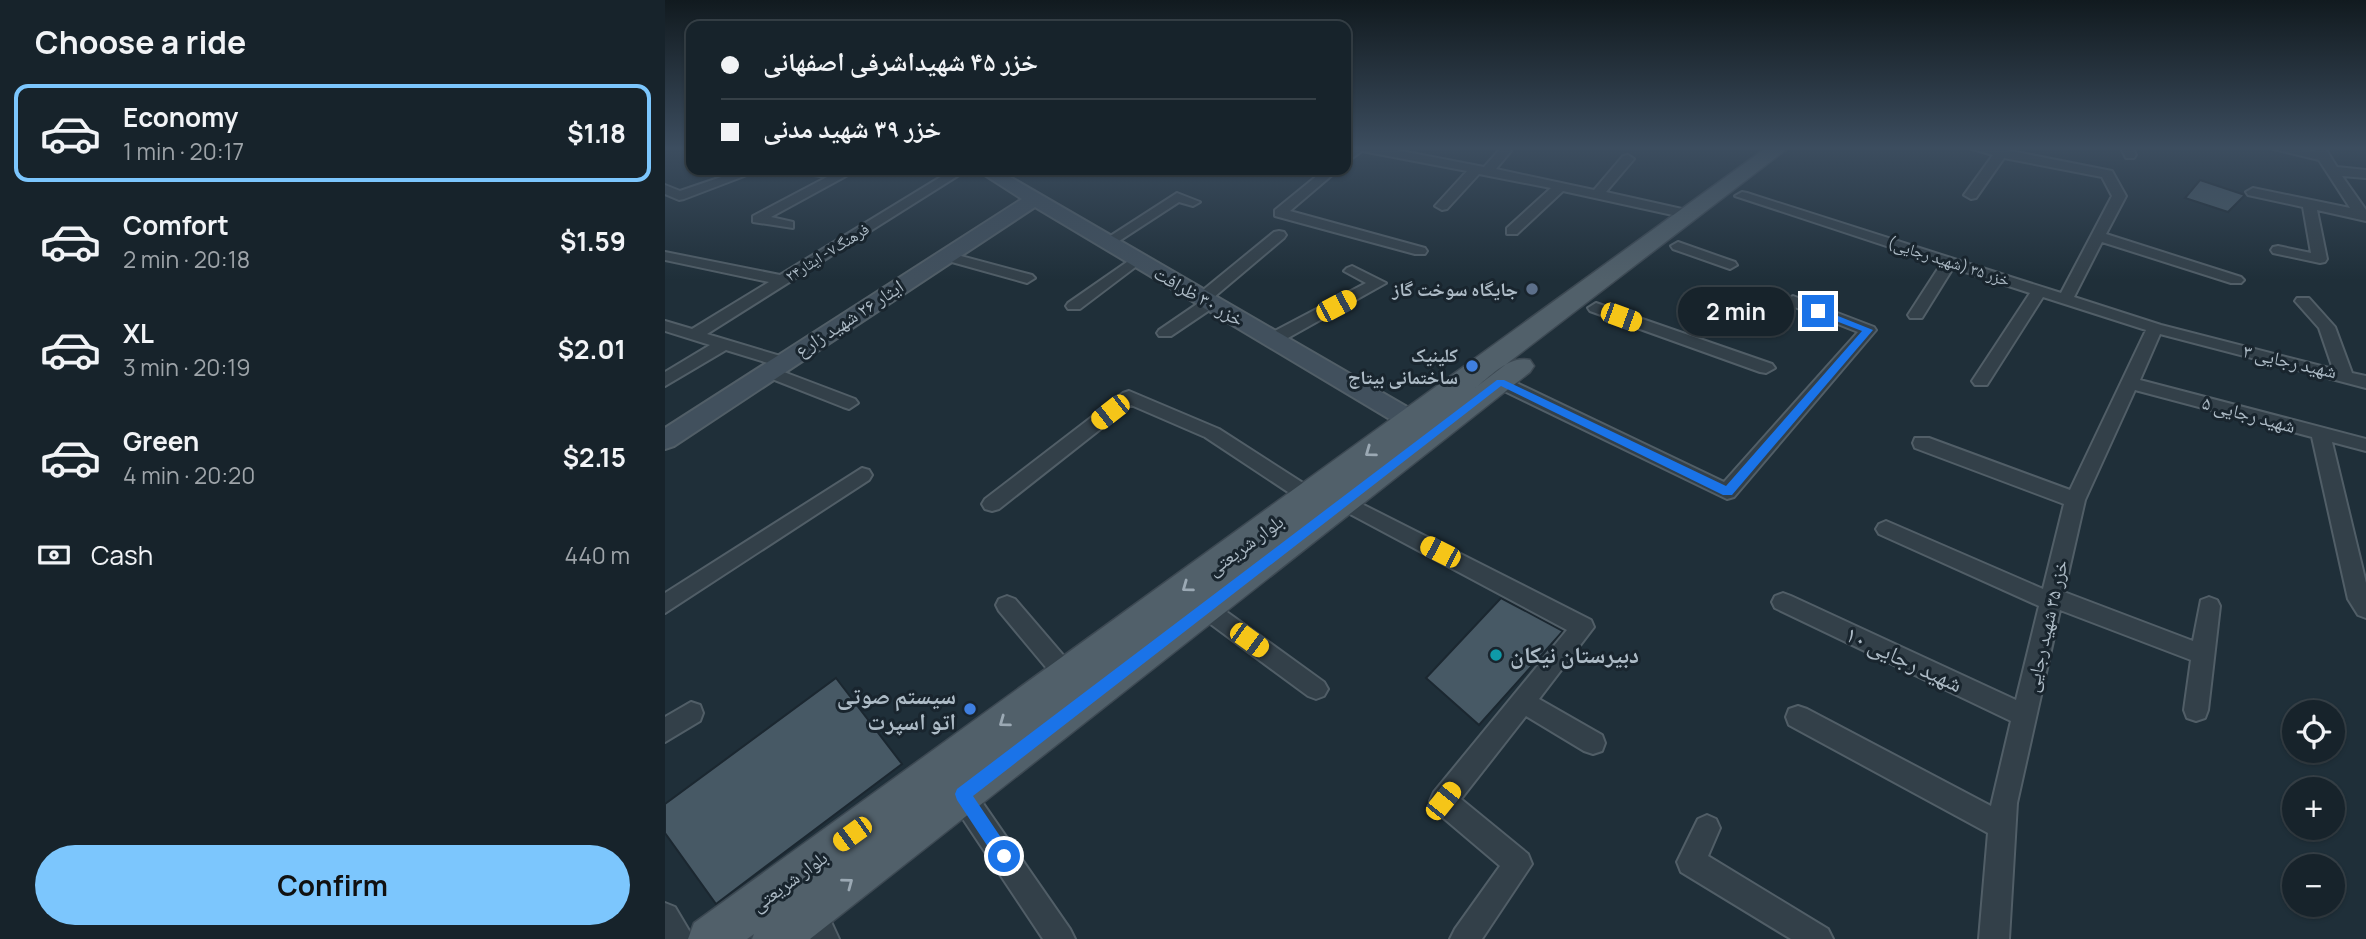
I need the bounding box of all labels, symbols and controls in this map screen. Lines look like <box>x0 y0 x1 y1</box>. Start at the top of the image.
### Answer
text: Choose a ride <box>35 20 246 64</box>
text: خزر ۴۵ شهیداشرفی اصفهانی <box>763 43 1038 79</box>
text: Economy <box>123 99 238 135</box>
icon: car <box>39 102 102 165</box>
text: خزر ۳۹ شهید مدنی <box>763 110 941 146</box>
text: $1.18 <box>567 115 626 151</box>
text: 1 min · 20:17 <box>123 135 244 167</box>
text: Comfort <box>123 207 229 243</box>
icon: car <box>39 210 102 273</box>
street label: فرهنگ۷- ایثار۲۴ <box>781 217 873 287</box>
text: $1.59 <box>560 223 626 259</box>
street label: خزر ۳۵ (شهید رجایی) <box>1885 231 2013 291</box>
text: 2 min · 20:18 <box>123 243 250 275</box>
street label: خزر ۳۰ ظرافت <box>1149 260 1249 332</box>
street label: ایثار ۲۶ شهید زارع <box>790 273 908 363</box>
place label: جایگاه سوخت گاز <box>1391 276 1518 302</box>
marker: جایگاه سوخت گاز <box>1524 281 1540 297</box>
callout: 2 min <box>1678 286 1793 336</box>
car <box>1313 287 1360 325</box>
text: 2 min <box>1706 295 1766 327</box>
route end <box>1802 295 1834 327</box>
car <box>1598 300 1645 334</box>
text: XL <box>123 315 154 351</box>
icon: car <box>39 318 102 381</box>
text: $2.01 <box>558 331 626 367</box>
street label: شهید رجایی ۳ <box>2241 338 2339 384</box>
place label: کلینیک ساختمانی بیتاج <box>1348 342 1459 390</box>
text: 3 min · 20:19 <box>123 351 251 383</box>
marker: کلینیک ساختمانی بیتاج <box>1464 358 1480 374</box>
street label: شهید رجایی ۵ <box>2200 389 2298 439</box>
car <box>1087 391 1134 433</box>
text: Green <box>123 423 199 459</box>
icon: car <box>39 426 102 489</box>
text: $2.15 <box>563 439 626 475</box>
one-way arrow <box>1365 444 1378 457</box>
text: 4 min · 20:20 <box>123 459 255 491</box>
street label: بلوار شریعتی <box>1201 508 1289 582</box>
car <box>1417 533 1464 571</box>
icon: cash <box>35 536 73 574</box>
text: Cash <box>91 537 153 573</box>
text: 440 m <box>565 539 630 571</box>
street label: خزر ۳۵ شهید رجایی <box>2018 557 2074 695</box>
one-way arrow <box>1182 579 1195 592</box>
street label: شهید رجایی ۱۰ <box>1841 617 1968 699</box>
car <box>1226 619 1273 661</box>
place label: دبیرستان نیکان <box>1510 638 1639 670</box>
marker: دبیرستان نیکان <box>1488 647 1504 663</box>
place label: سیستم صوتی اتو اسپرت <box>837 679 956 737</box>
map controls <box>2282 700 2345 917</box>
button: locate <box>2282 700 2345 763</box>
marker: سیستم صوتی اتو اسپرت <box>962 701 978 717</box>
one-way arrow <box>999 714 1012 727</box>
button: + <box>2282 777 2345 840</box>
car <box>1422 778 1465 824</box>
car <box>829 813 876 855</box>
route start <box>988 840 1020 872</box>
street label: بلوار شریعتی <box>745 844 833 918</box>
button: Confirm <box>35 845 630 925</box>
button: − <box>2282 854 2345 917</box>
one-way arrow <box>840 878 852 891</box>

